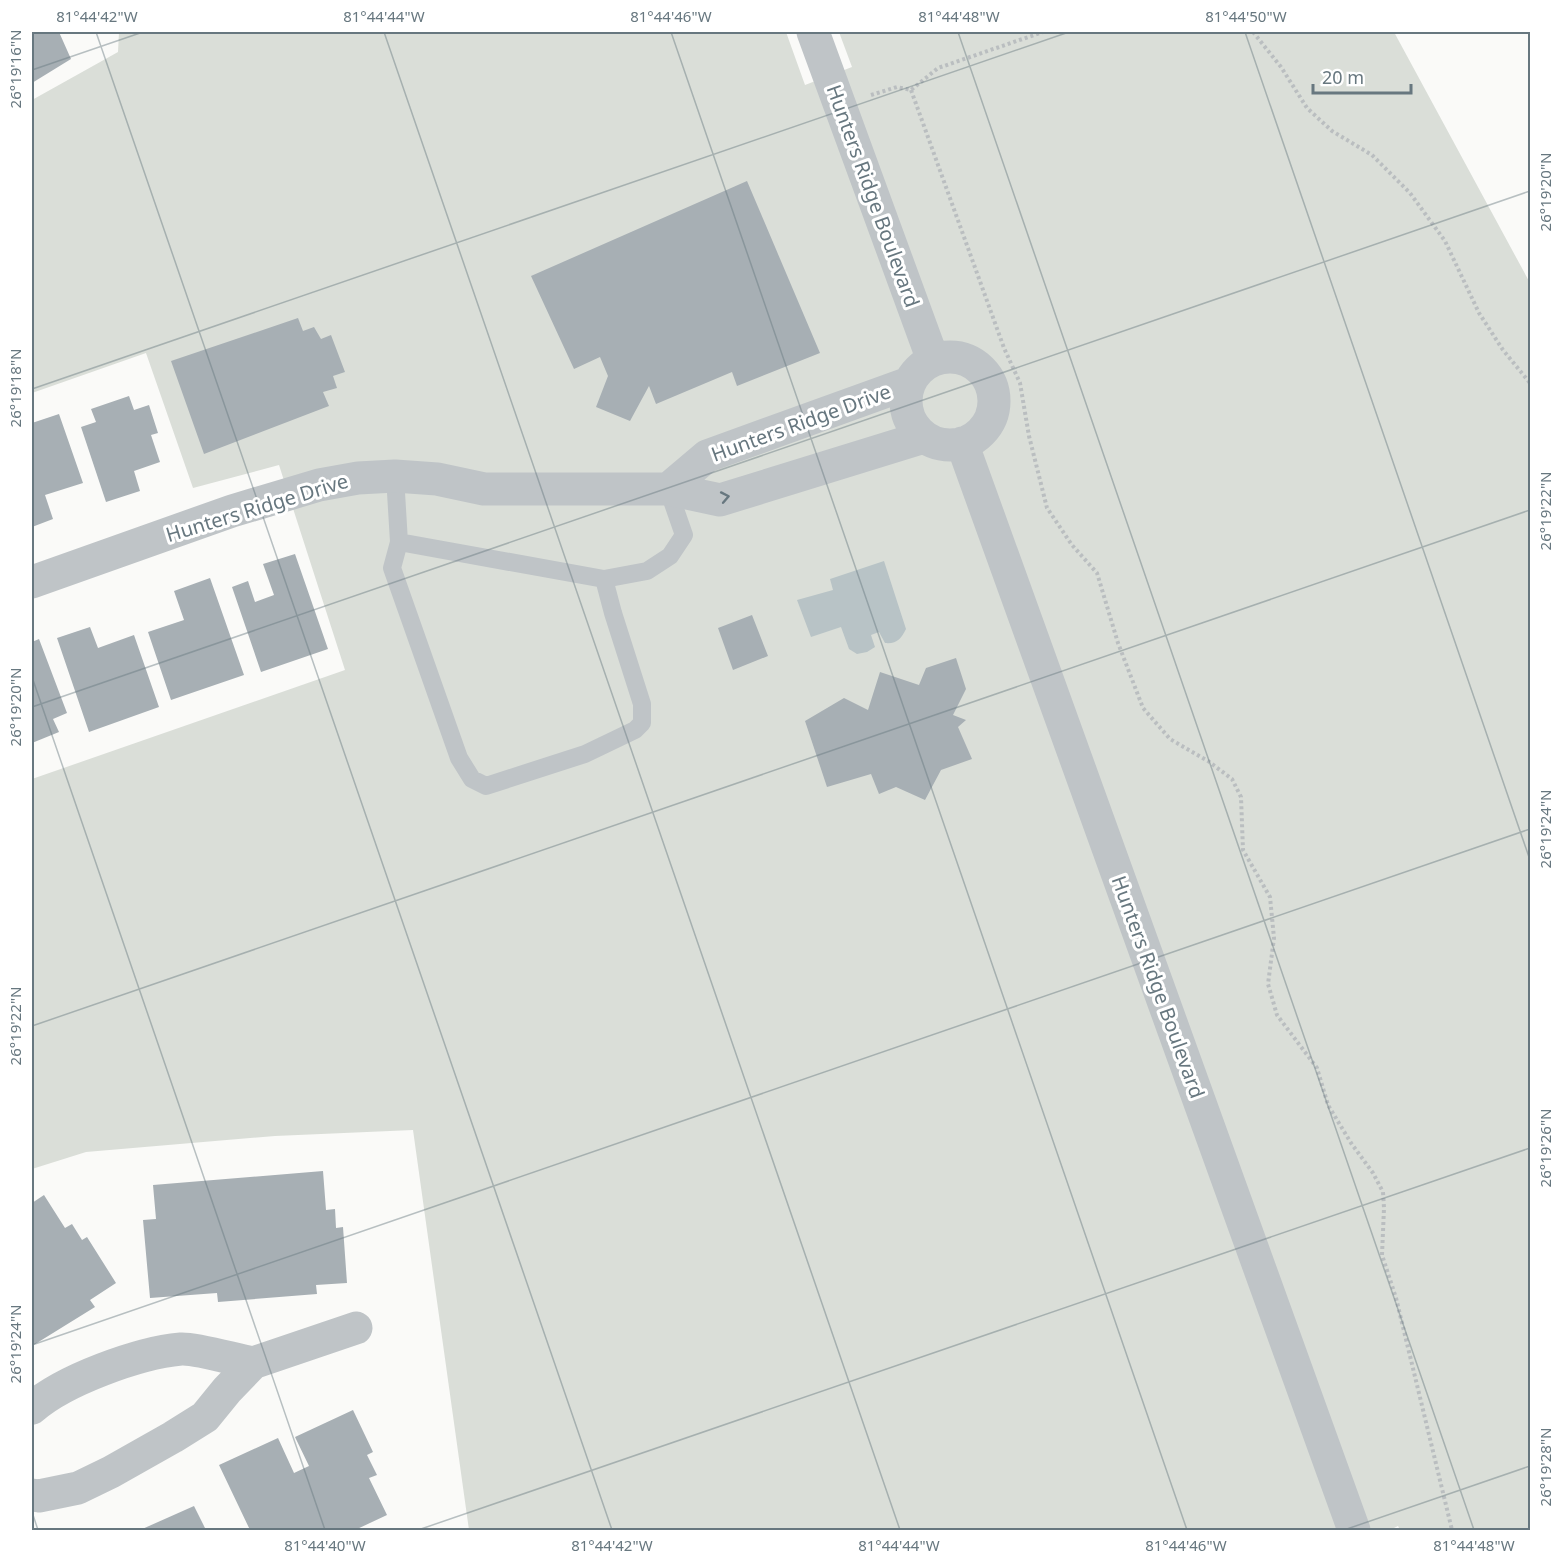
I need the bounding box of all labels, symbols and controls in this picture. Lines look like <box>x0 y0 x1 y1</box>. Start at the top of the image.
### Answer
text: 81°44'42"W <box>56 6 138 26</box>
text: 81°44'44"W <box>343 6 425 26</box>
text: 81°44'46"W <box>630 6 712 26</box>
text: 81°44'48"W <box>918 6 1000 26</box>
text: 81°44'50"W <box>1205 6 1287 26</box>
text: 26°19'16"N <box>5 30 25 108</box>
scale bar <box>1313 57 1410 95</box>
text: 20 m <box>1322 65 1364 89</box>
street label: Hunters Ridge Boulevard <box>821 81 926 311</box>
text: 26°19'20"N <box>1535 153 1555 231</box>
text: 26°19'18"N <box>5 349 25 427</box>
street label: Hunters Ridge Drive <box>707 377 894 468</box>
street label: Hunters Ridge Drive <box>162 467 351 548</box>
text: 26°19'22"N <box>1535 472 1555 550</box>
one-way arrow <box>720 491 730 504</box>
text: 26°19'20"N <box>5 668 25 746</box>
text: 26°19'24"N <box>1535 790 1555 868</box>
street label: Hunters Ridge Boulevard <box>1106 872 1211 1102</box>
text: 26°19'22"N <box>5 987 25 1065</box>
text: 26°19'26"N <box>1535 1109 1555 1187</box>
text: 26°19'24"N <box>5 1305 25 1383</box>
text: 26°19'28"N <box>1535 1428 1555 1506</box>
text: 81°44'40"W <box>284 1535 366 1555</box>
text: 81°44'42"W <box>571 1535 653 1555</box>
text: 81°44'44"W <box>858 1535 940 1555</box>
text: 81°44'46"W <box>1145 1535 1227 1555</box>
text: 81°44'48"W <box>1433 1535 1515 1555</box>

